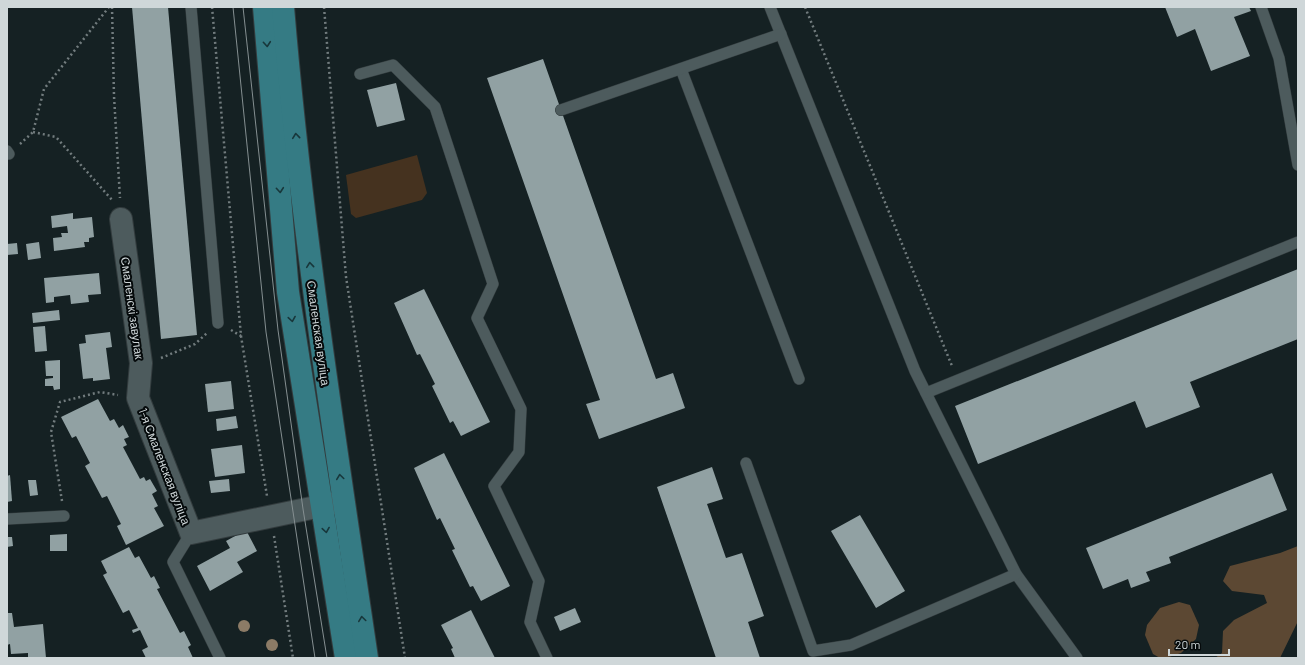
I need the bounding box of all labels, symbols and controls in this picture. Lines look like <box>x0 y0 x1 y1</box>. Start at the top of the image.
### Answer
one-way arrow <box>263 41 272 47</box>
one-way arrow <box>291 133 300 139</box>
one-way arrow <box>275 187 284 193</box>
street label: Смаленскі завулак <box>118 256 147 361</box>
one-way arrow <box>306 262 315 268</box>
street label: Смаленская вуліца <box>304 280 333 387</box>
one-way arrow <box>287 316 296 322</box>
street label: 1-я Смаленская вуліца <box>135 406 194 527</box>
one-way arrow <box>336 474 345 480</box>
one-way arrow <box>321 527 330 534</box>
one-way arrow <box>358 616 366 622</box>
scale bar <box>1169 631 1229 657</box>
text: 20 m <box>1175 637 1201 651</box>

